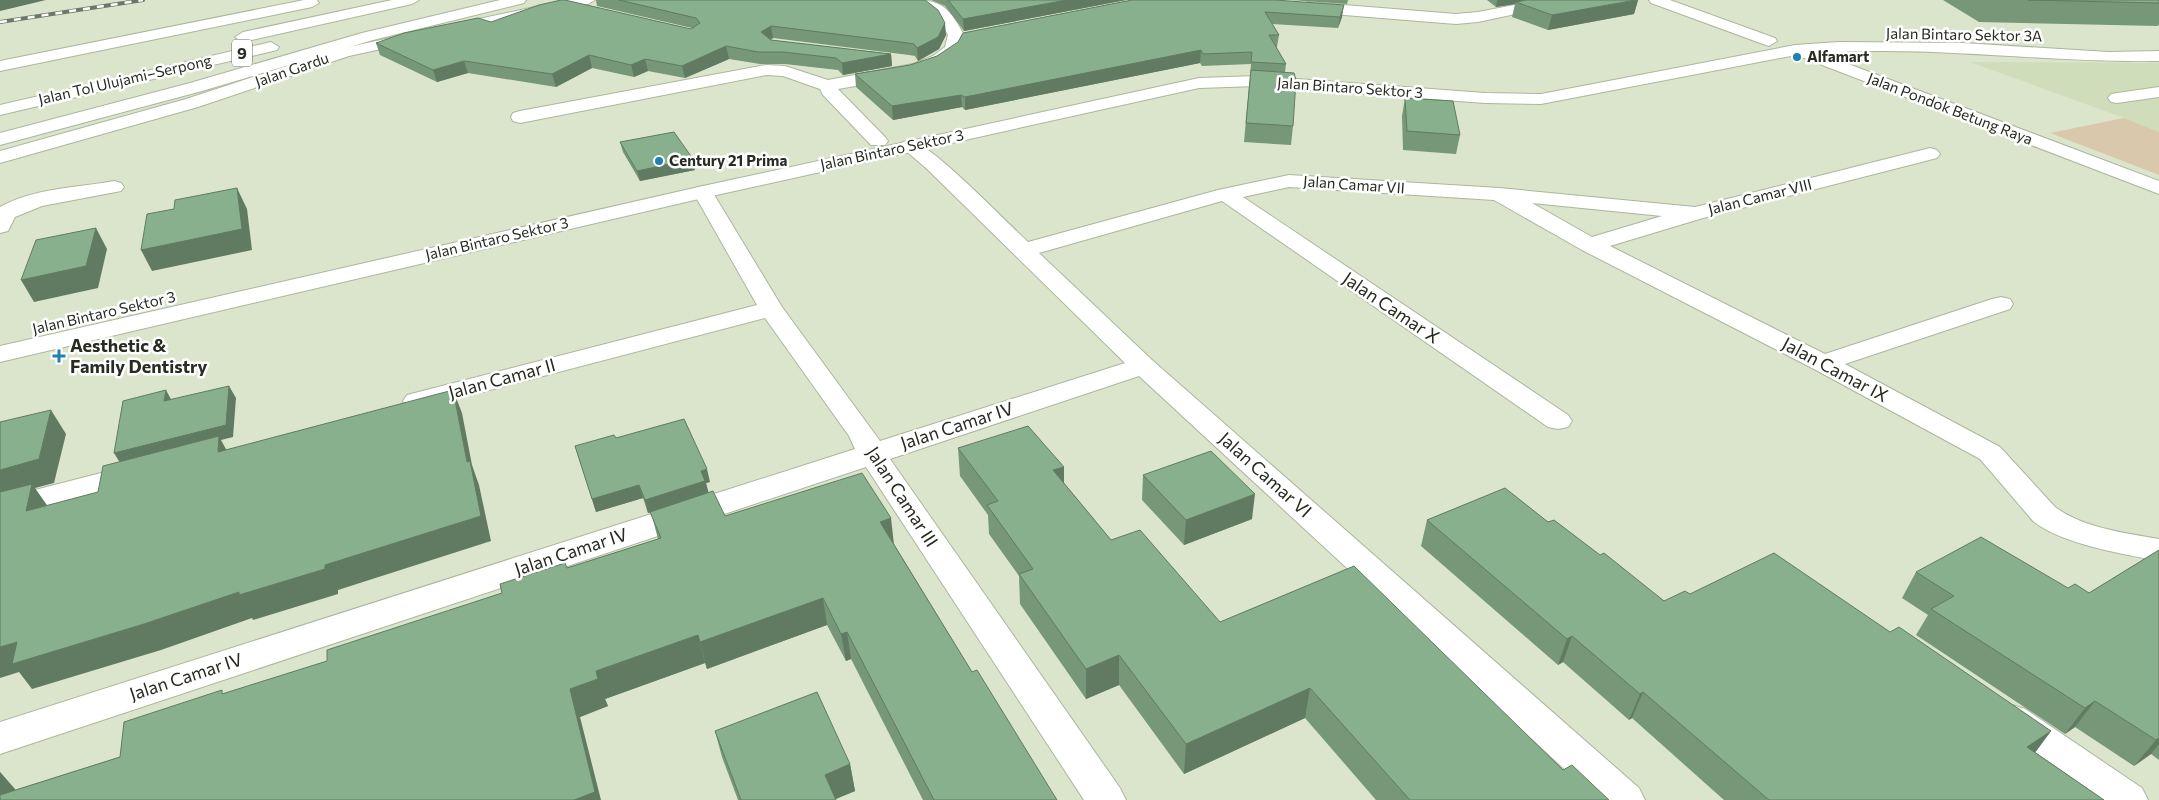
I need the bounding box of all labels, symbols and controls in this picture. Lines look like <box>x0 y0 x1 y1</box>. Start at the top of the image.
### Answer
street label: Jalan Bintaro Sektor 3A <box>1886 24 2042 44</box>
road number: 9 <box>232 40 252 66</box>
place label: Alfamart <box>1807 47 1869 65</box>
street label: Jalan Gardu <box>252 48 331 90</box>
street label: Jalan Tol Ulujami–Serpong <box>36 50 213 108</box>
marker: Alfamart <box>1791 51 1803 63</box>
street label: Jalan Pondok Betung Raya <box>1865 68 2035 148</box>
street label: Jalan Bintaro Sektor 3 <box>1276 73 1424 101</box>
street label: Jalan Bintaro Sektor 3 <box>818 125 965 173</box>
place label: Century 21 Prima <box>669 151 787 169</box>
marker: Century 21 Prima <box>653 155 665 167</box>
street label: Jalan Camar VII <box>1303 171 1406 197</box>
street label: Jalan Camar VIII <box>1706 174 1813 218</box>
street label: Jalan Bintaro Sektor 3 <box>423 213 570 263</box>
street label: Jalan Camar X <box>1339 267 1444 348</box>
street label: Jalan Bintaro Sektor 3 <box>30 287 177 337</box>
street label: Jalan Camar IX <box>1779 332 1892 406</box>
place label: Aesthetic & Family Dentistry <box>70 334 207 377</box>
marker: Aesthetic & Family Dentistry <box>52 349 66 363</box>
street label: Jalan Camar II <box>446 353 558 403</box>
street label: Jalan Camar IV <box>898 396 1016 454</box>
street label: Jalan Camar VI <box>1215 427 1317 522</box>
street label: Jalan Camar III <box>862 442 943 551</box>
street label: Jalan Camar IV <box>512 522 630 580</box>
street label: Jalan Camar IV <box>127 647 245 705</box>

